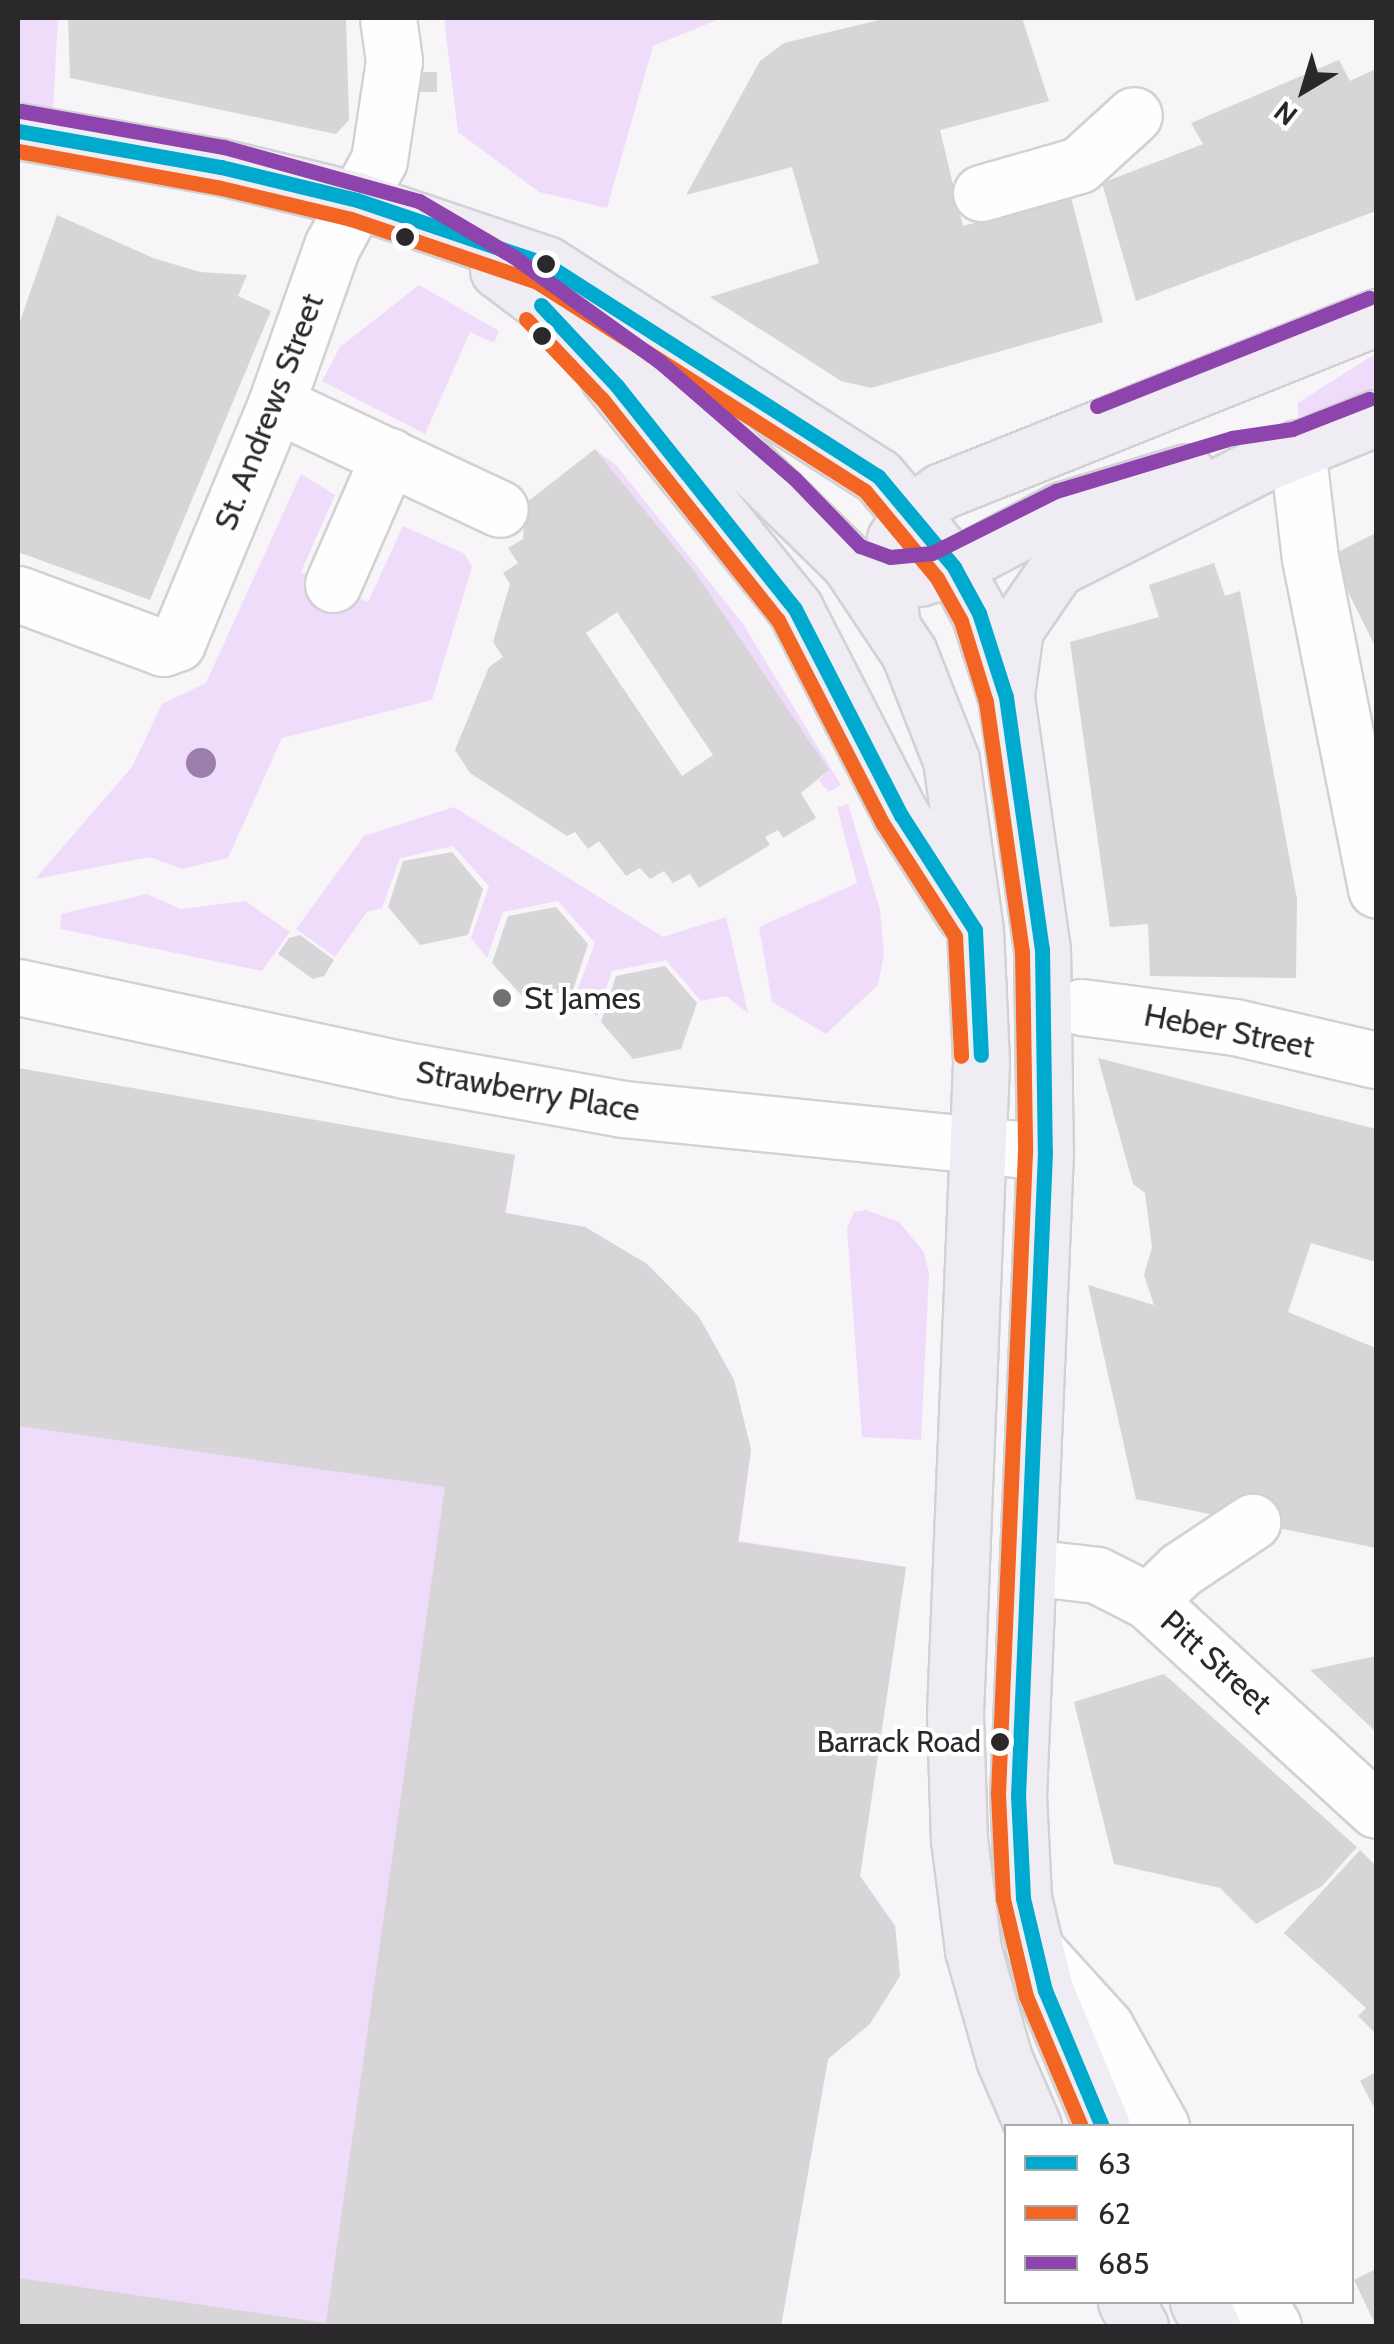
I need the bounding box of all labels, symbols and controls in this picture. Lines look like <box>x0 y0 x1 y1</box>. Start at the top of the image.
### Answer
north arrow <box>1254 40 1354 140</box>
text: N <box>1267 94 1304 133</box>
unlabelled marker <box>395 227 415 247</box>
unlabelled marker <box>536 254 556 274</box>
street label: St. Andrews Street <box>206 288 332 536</box>
unlabelled marker <box>532 326 552 346</box>
place label: St James <box>524 979 641 1017</box>
marker: St James <box>489 985 515 1011</box>
street label: Heber Street <box>1141 996 1317 1066</box>
street label: Strawberry Place <box>413 1052 643 1130</box>
street label: Pitt Street <box>1153 1602 1279 1722</box>
place label: Barrack Road <box>817 1724 981 1760</box>
marker: Barrack Road <box>990 1732 1010 1752</box>
legend <box>1004 2124 1354 2304</box>
text: 63 <box>1098 2145 1131 2182</box>
text: 62 <box>1098 2195 1131 2232</box>
text: 685 <box>1098 2245 1149 2282</box>

